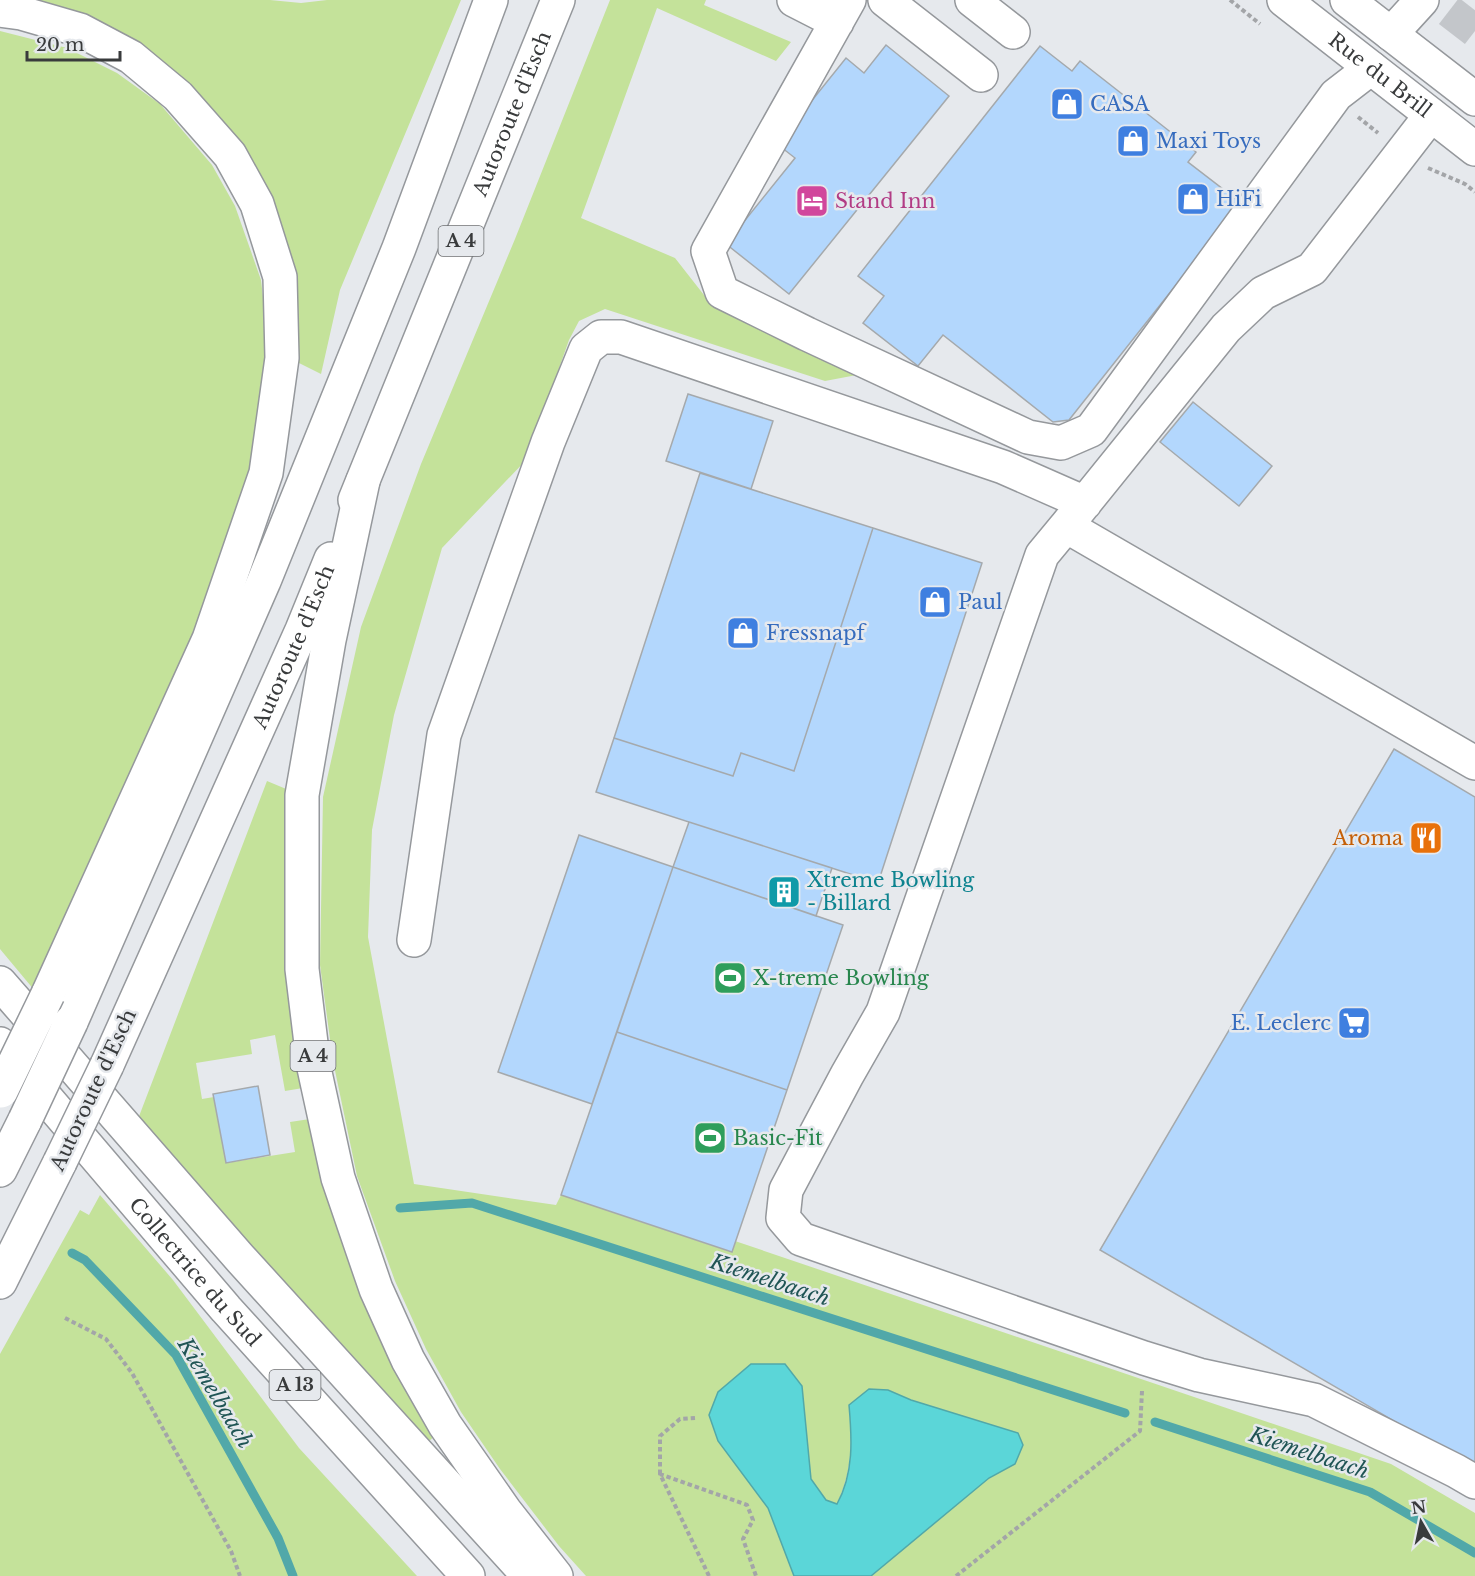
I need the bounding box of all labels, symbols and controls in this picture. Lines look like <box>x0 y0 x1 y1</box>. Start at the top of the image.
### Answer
scale bar <box>27 24 120 62</box>
street label: Autoroute d'Esch <box>467 27 556 201</box>
street label: Rue du Brill <box>1324 28 1436 123</box>
text: 20 m <box>36 34 84 56</box>
shop icon: CASA <box>1049 86 1085 122</box>
place label: CASA <box>1090 92 1150 116</box>
shop icon: Maxi Toys <box>1115 123 1151 159</box>
place label: Maxi Toys <box>1156 129 1261 153</box>
shop icon: HiFi <box>1175 181 1211 217</box>
hotel icon: Stand Inn <box>794 183 830 219</box>
place label: HiFi <box>1216 187 1262 211</box>
place label: Stand Inn <box>835 189 936 213</box>
road number: A 4 <box>438 226 484 256</box>
street label: Autoroute d'Esch <box>247 561 339 733</box>
shop icon: Paul <box>917 584 953 620</box>
place label: Paul <box>958 590 1002 614</box>
shop icon: Fressnapf <box>725 615 761 651</box>
place label: Fressnapf <box>766 621 868 645</box>
restaurant icon: Aroma <box>1408 820 1444 856</box>
place label: Aroma <box>1332 826 1404 850</box>
place label: Xtreme Bowling - Billard <box>807 868 975 915</box>
building icon: Xtreme Bowling - Billard <box>766 874 802 910</box>
sports icon: X-treme Bowling <box>712 960 748 996</box>
place label: X-treme Bowling <box>753 966 930 990</box>
street label: Autoroute d'Esch <box>45 1005 141 1176</box>
supermarket icon: E. Leclerc <box>1336 1005 1372 1041</box>
place label: E. Leclerc <box>1231 1011 1331 1035</box>
road number: A 4 <box>290 1041 336 1071</box>
sports icon: Basic-Fit <box>692 1120 728 1156</box>
place label: Basic-Fit <box>733 1126 823 1150</box>
street label: Collectrice du Sud <box>124 1193 266 1351</box>
water label: Kiemelbaach <box>706 1248 833 1312</box>
water label: Kiemelbaach <box>171 1332 258 1453</box>
road number: A 13 <box>270 1370 320 1400</box>
water label: Kiemelbaach <box>1245 1421 1372 1485</box>
north arrow <box>1391 1492 1451 1552</box>
text: N <box>1410 1496 1428 1518</box>

